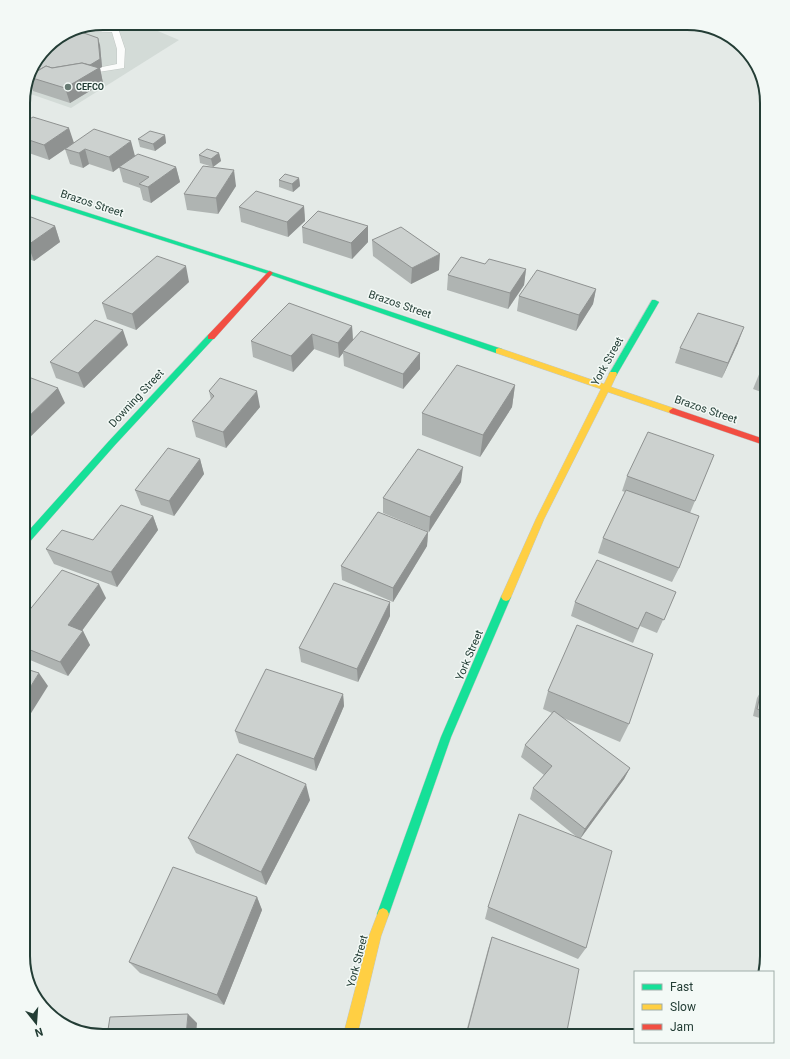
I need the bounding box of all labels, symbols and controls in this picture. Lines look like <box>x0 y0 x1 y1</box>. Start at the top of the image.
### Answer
marker: CEFCO <box>63 82 73 92</box>
place label: CEFCO <box>76 82 104 92</box>
street label: Brazos Street <box>59 187 125 220</box>
street label: Brazos Street <box>367 288 433 321</box>
street label: York Street <box>589 334 626 388</box>
street label: Downing Street <box>106 366 167 430</box>
street label: Brazos Street <box>673 393 739 426</box>
street label: York Street <box>453 628 486 682</box>
street label: York Street <box>344 933 371 989</box>
legend <box>634 971 774 1043</box>
text: Fast <box>670 980 693 994</box>
text: Slow <box>670 1000 696 1014</box>
north arrow <box>16 1003 56 1043</box>
text: Jam <box>670 1020 694 1034</box>
text: N <box>33 1025 44 1040</box>

